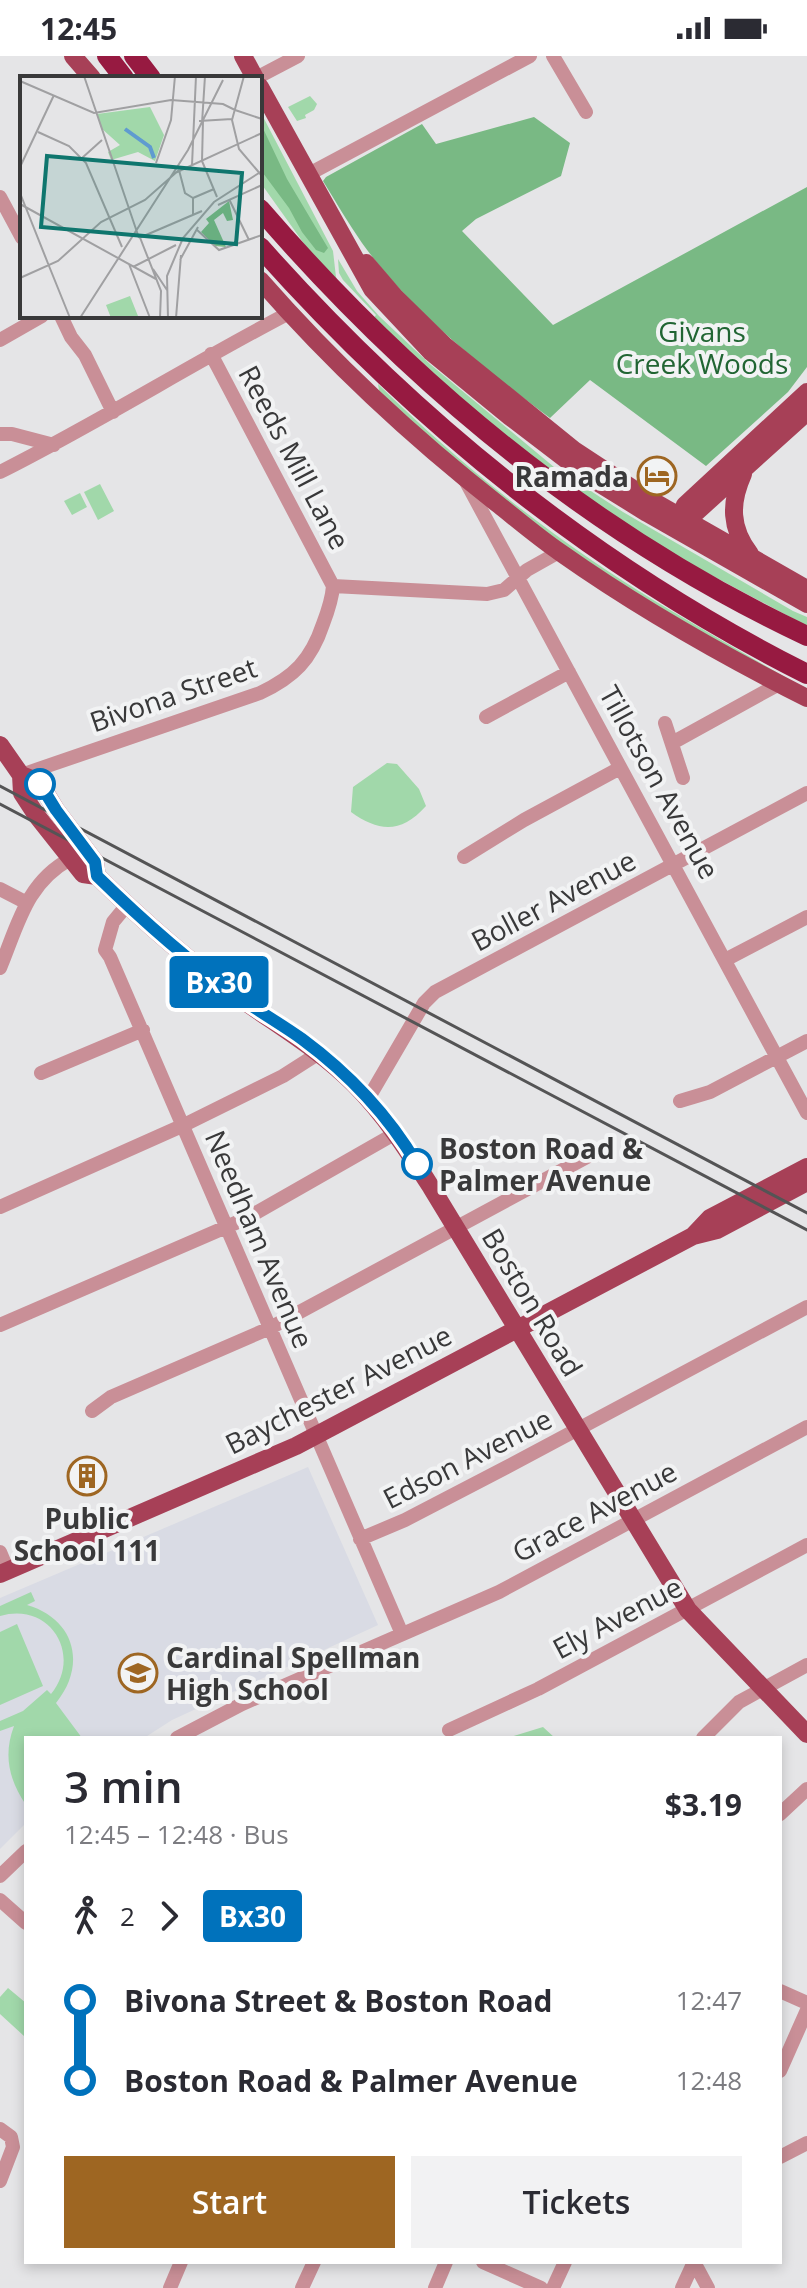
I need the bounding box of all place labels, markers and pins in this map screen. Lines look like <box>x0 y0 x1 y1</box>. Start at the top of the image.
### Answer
hotel icon: Ramada <box>636 455 678 497</box>
place label: Ramada <box>515 457 629 495</box>
unlabelled marker <box>25 769 55 799</box>
place label: Boston Road & Palmer Avenue <box>439 1129 651 1199</box>
marker: Boston Road & Palmer Avenue <box>402 1149 432 1179</box>
building icon: Public School 111 <box>66 1455 108 1497</box>
place label: Public School 111 <box>14 1499 160 1569</box>
place label: Cardinal Spellman High School <box>166 1638 420 1708</box>
school or university icon: Cardinal Spellman High School <box>117 1652 159 1694</box>

